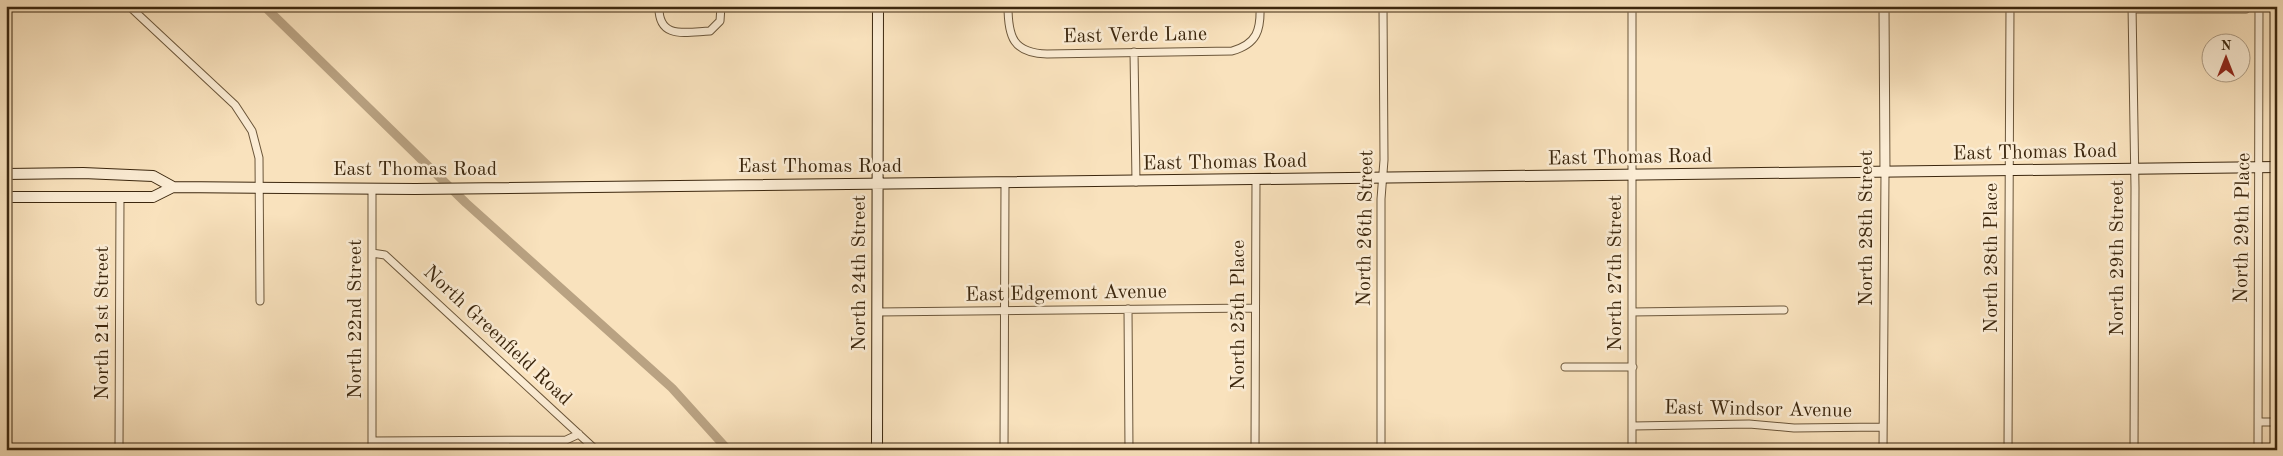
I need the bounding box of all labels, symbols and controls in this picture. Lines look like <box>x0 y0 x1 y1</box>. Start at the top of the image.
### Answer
street label: East Verde Lane <box>1063 25 1207 47</box>
north arrow <box>2200 32 2250 82</box>
text: N <box>2221 39 2232 53</box>
street label: East Thomas Road <box>1953 142 2117 164</box>
street label: East Thomas Road <box>1548 147 1712 169</box>
street label: North 26th Street <box>1355 149 1377 307</box>
street label: North 28th Street <box>1857 150 1877 306</box>
street label: East Thomas Road <box>1143 152 1307 174</box>
street label: North 29th Place <box>2232 153 2254 303</box>
street label: East Thomas Road <box>738 157 902 177</box>
street label: East Thomas Road <box>333 160 497 180</box>
street label: North 29th Street <box>2108 180 2128 336</box>
street label: North 28th Place <box>1982 183 2002 333</box>
street label: North 24th Street <box>850 195 870 351</box>
street label: North 27th Street <box>1606 195 1626 351</box>
street label: North 22nd Street <box>346 239 366 399</box>
street label: North 25th Place <box>1229 240 1249 390</box>
street label: North 21st Street <box>93 246 113 400</box>
street label: North Greenfield Road <box>419 262 575 410</box>
street label: East Edgemont Avenue <box>965 282 1167 306</box>
street label: East Windsor Avenue <box>1664 398 1852 422</box>

